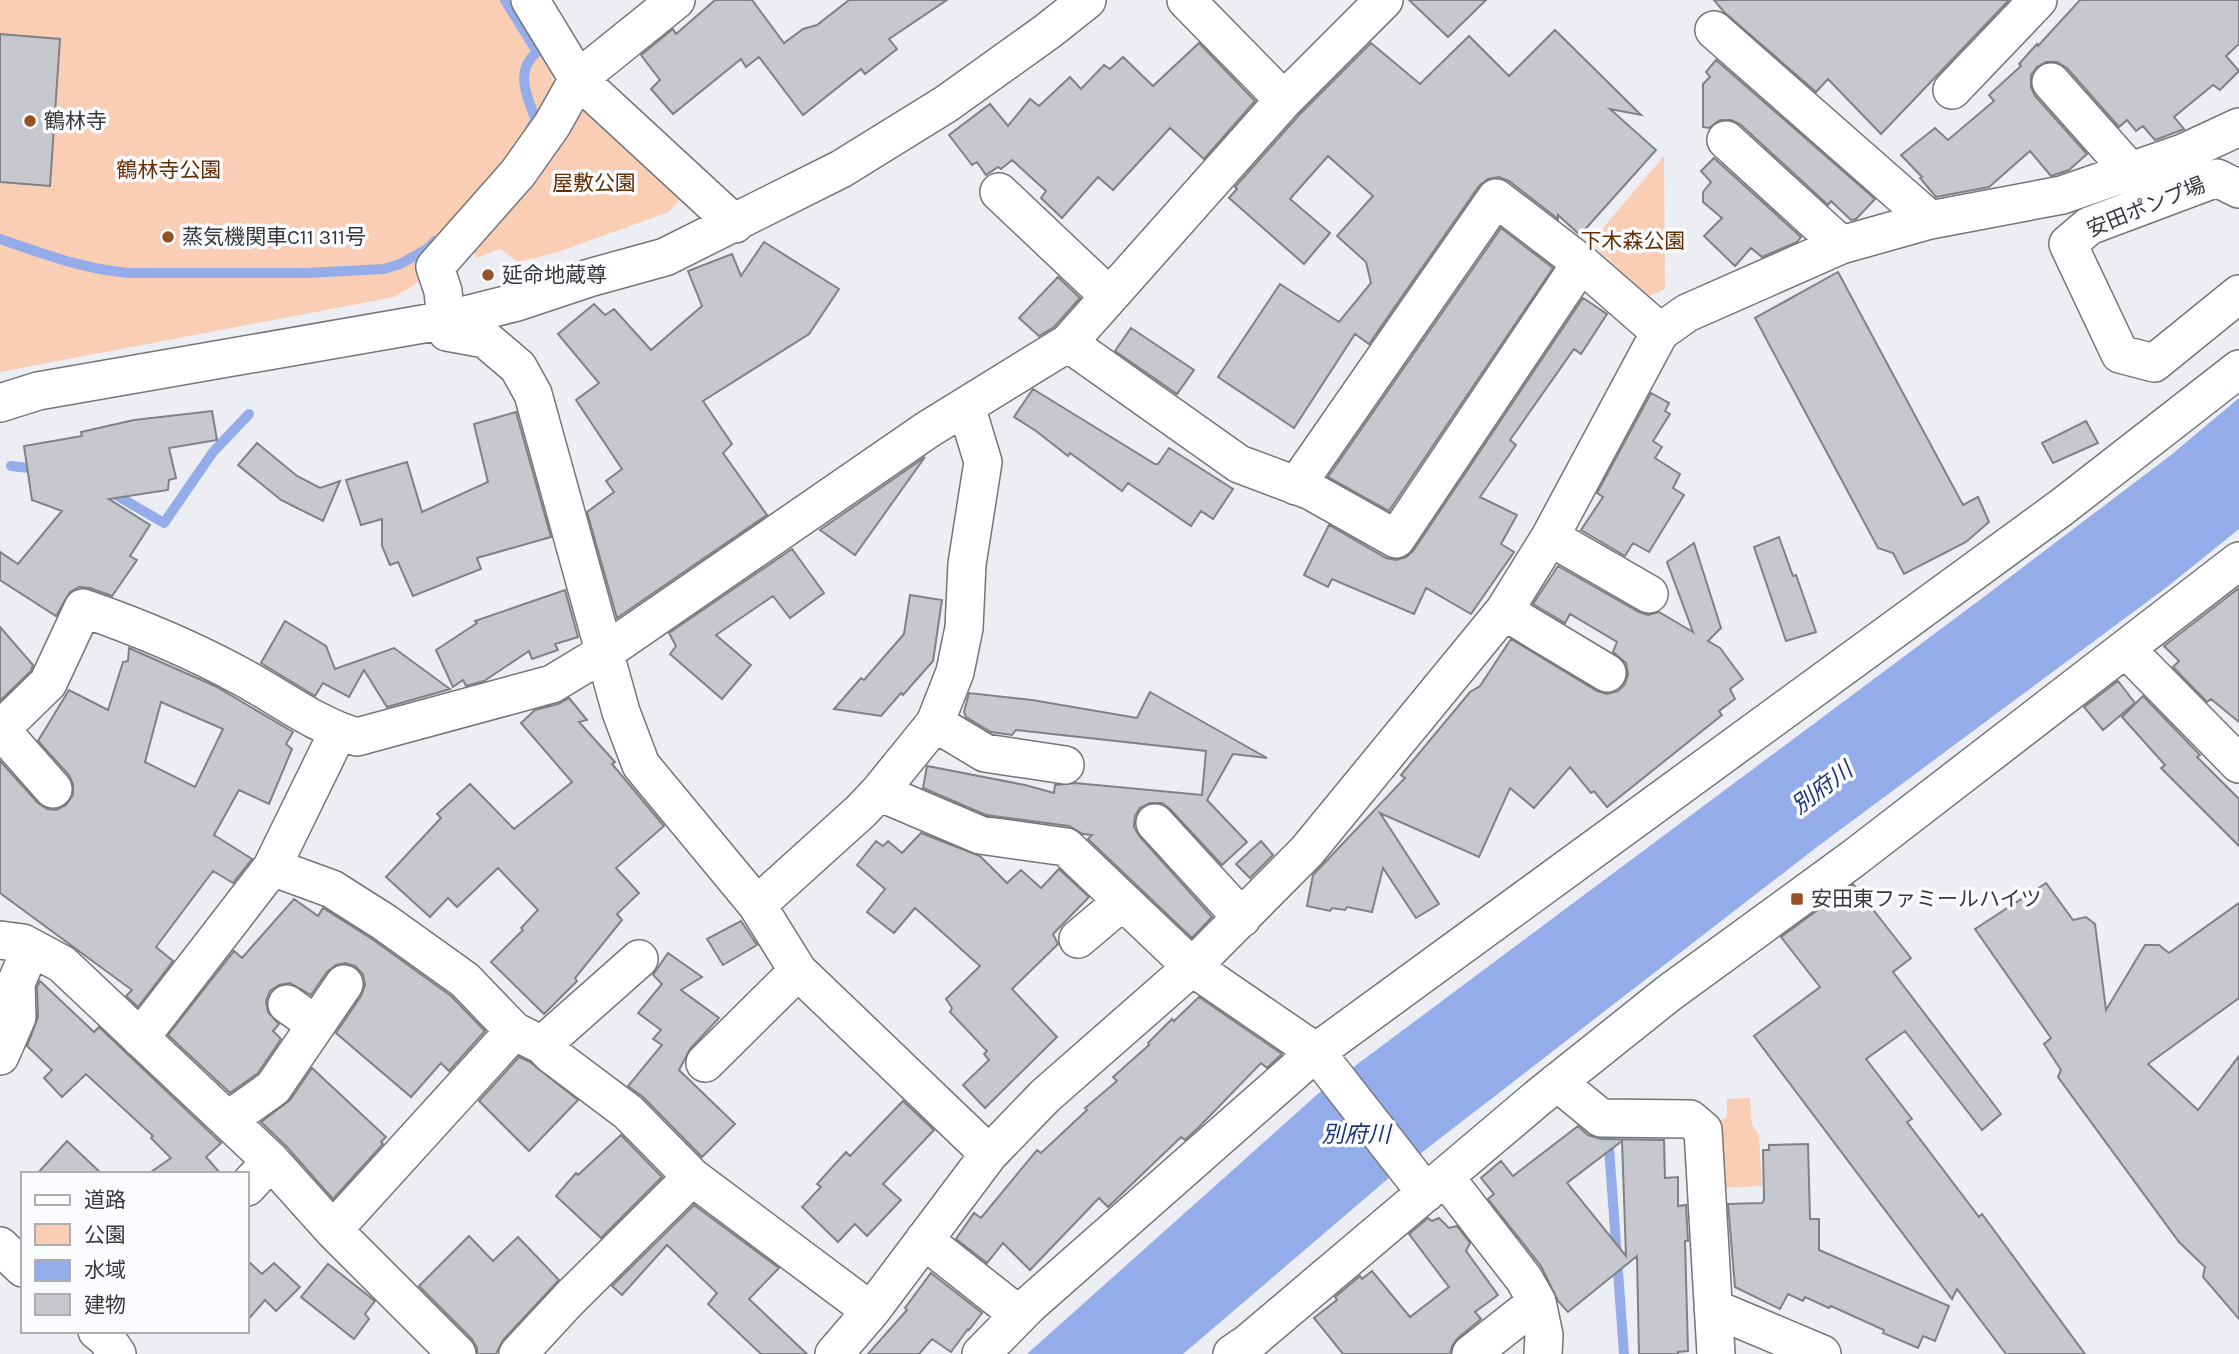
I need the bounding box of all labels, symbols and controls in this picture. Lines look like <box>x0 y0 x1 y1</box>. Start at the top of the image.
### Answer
place label: 鶴林寺 <box>44 109 107 133</box>
marker: 鶴林寺 <box>22 113 38 129</box>
park label: 鶴林寺公園 <box>117 158 222 182</box>
park label: 屋敷公園 <box>552 171 636 195</box>
street label: 安田ポンプ場 <box>2083 172 2209 242</box>
place label: 蒸気機関車C11 311号 <box>182 225 366 249</box>
marker: 蒸気機関車C11 311号 <box>160 229 176 245</box>
park label: 下木森公園 <box>1581 229 1686 253</box>
place label: 延命地蔵尊 <box>502 263 607 287</box>
marker: 延命地蔵尊 <box>480 267 496 283</box>
water label: 別府川 <box>1786 755 1860 820</box>
place label: 安田東ファミールハイツ <box>1811 887 2042 911</box>
marker: 安田東ファミールハイツ <box>1789 891 1805 907</box>
water label: 別府川 <box>1322 1121 1394 1148</box>
legend <box>21 1172 248 1333</box>
text: 道路 <box>84 1188 126 1212</box>
text: 公園 <box>84 1223 126 1247</box>
text: 水域 <box>84 1258 126 1282</box>
text: 建物 <box>84 1293 126 1317</box>

